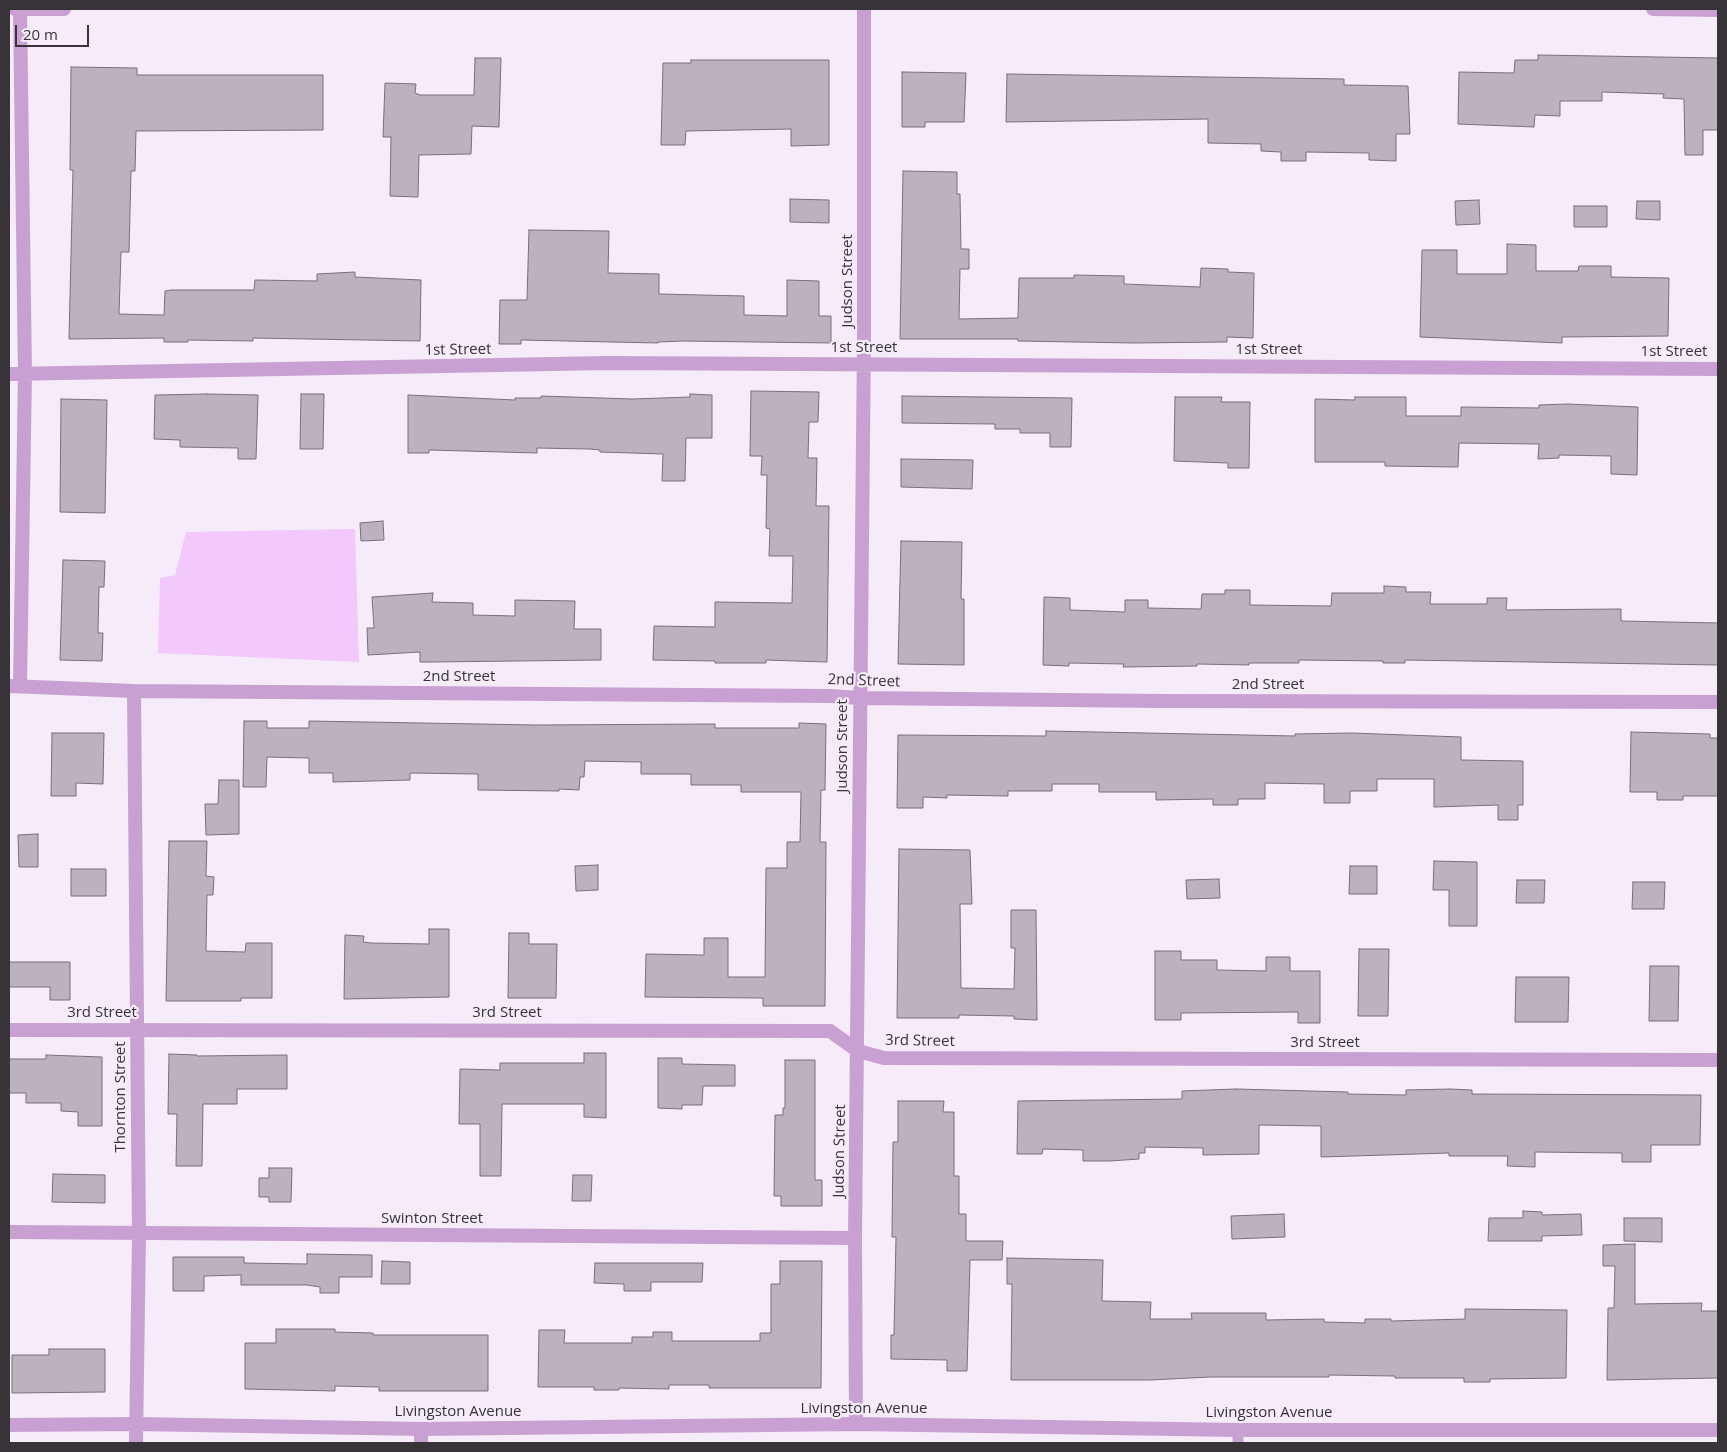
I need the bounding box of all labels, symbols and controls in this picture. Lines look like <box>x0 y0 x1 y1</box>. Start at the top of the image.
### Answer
scale bar <box>18 15 91 47</box>
text: 20 m <box>23 24 58 44</box>
street label: Judson Street <box>839 234 857 328</box>
street label: 1st Street <box>831 339 897 357</box>
street label: 1st Street <box>424 340 492 360</box>
street label: 1st Street <box>1236 341 1302 359</box>
street label: 1st Street <box>1641 343 1707 361</box>
street label: 2nd Street <box>423 668 495 686</box>
street label: 2nd Street <box>827 671 901 691</box>
street label: 2nd Street <box>1232 676 1304 694</box>
street label: Judson Street <box>834 699 852 793</box>
street label: 3rd Street <box>67 1004 137 1022</box>
street label: 3rd Street <box>472 1004 542 1022</box>
street label: 3rd Street <box>885 1031 955 1051</box>
street label: 3rd Street <box>1290 1034 1360 1052</box>
street label: Thornton Street <box>112 1041 130 1153</box>
street label: Judson Street <box>830 1104 850 1198</box>
street label: Swinton Street <box>381 1210 483 1228</box>
street label: Livingston Avenue <box>800 1400 928 1418</box>
street label: Livingston Avenue <box>394 1403 522 1421</box>
street label: Livingston Avenue <box>1205 1404 1333 1422</box>

